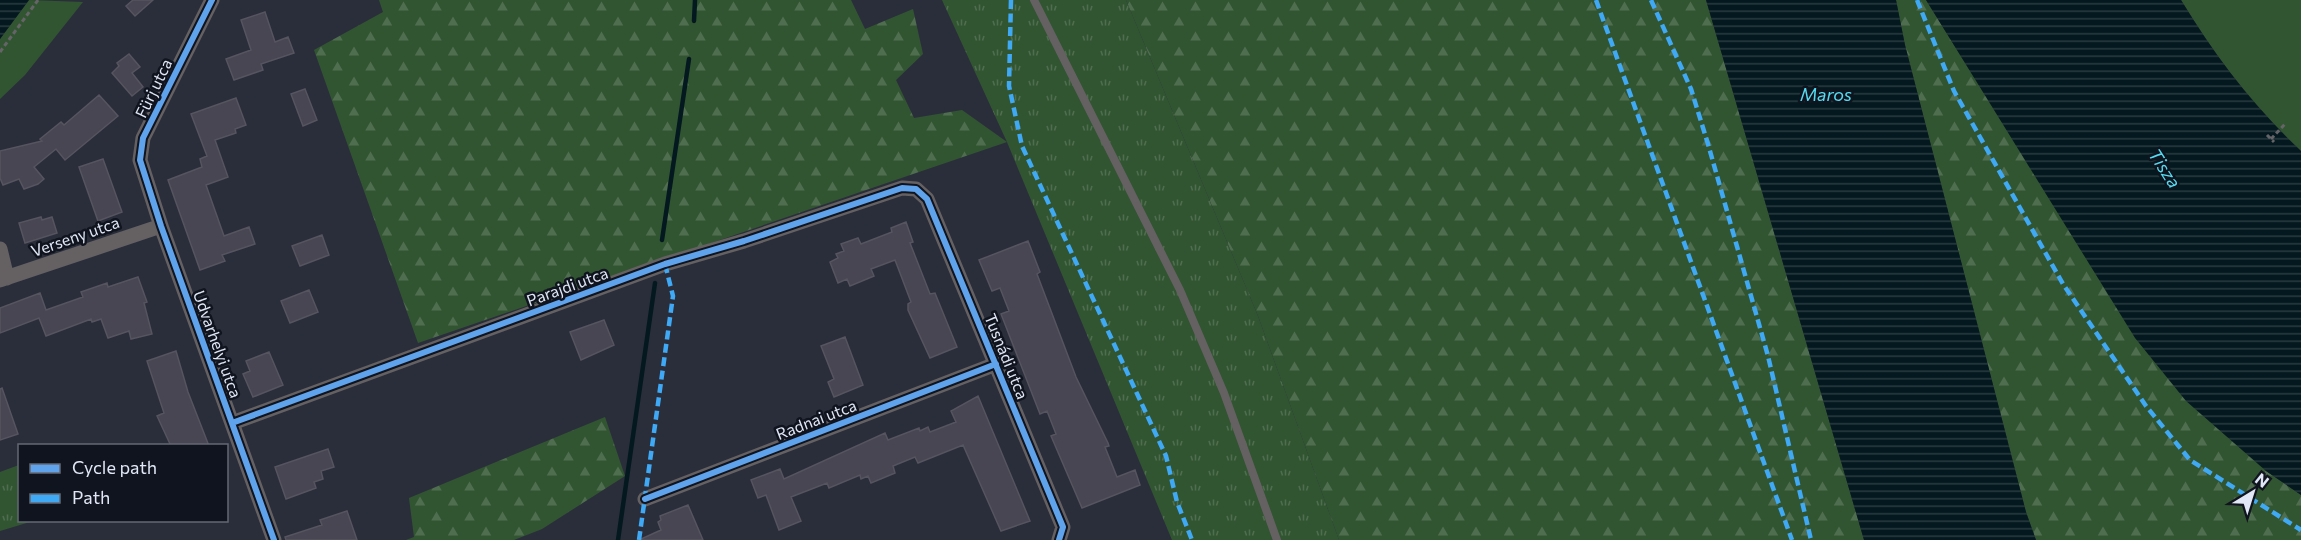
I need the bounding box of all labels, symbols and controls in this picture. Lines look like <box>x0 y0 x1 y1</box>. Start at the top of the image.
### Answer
street label: Fürj utca <box>131 55 175 121</box>
water label: Maros <box>1800 83 1852 105</box>
water label: Tisza <box>2144 144 2186 192</box>
street label: Verseny utca <box>28 212 122 260</box>
street label: Parajdi utca <box>524 263 610 309</box>
street label: Udvarhelyi utca <box>190 288 246 400</box>
street label: Tusnádi utca <box>981 310 1033 402</box>
street label: Radnai utca <box>773 395 859 443</box>
legend <box>18 444 228 522</box>
text: Cycle path <box>72 456 157 478</box>
north arrow <box>2223 462 2283 522</box>
text: N <box>2252 469 2273 491</box>
text: Path <box>72 486 110 508</box>

